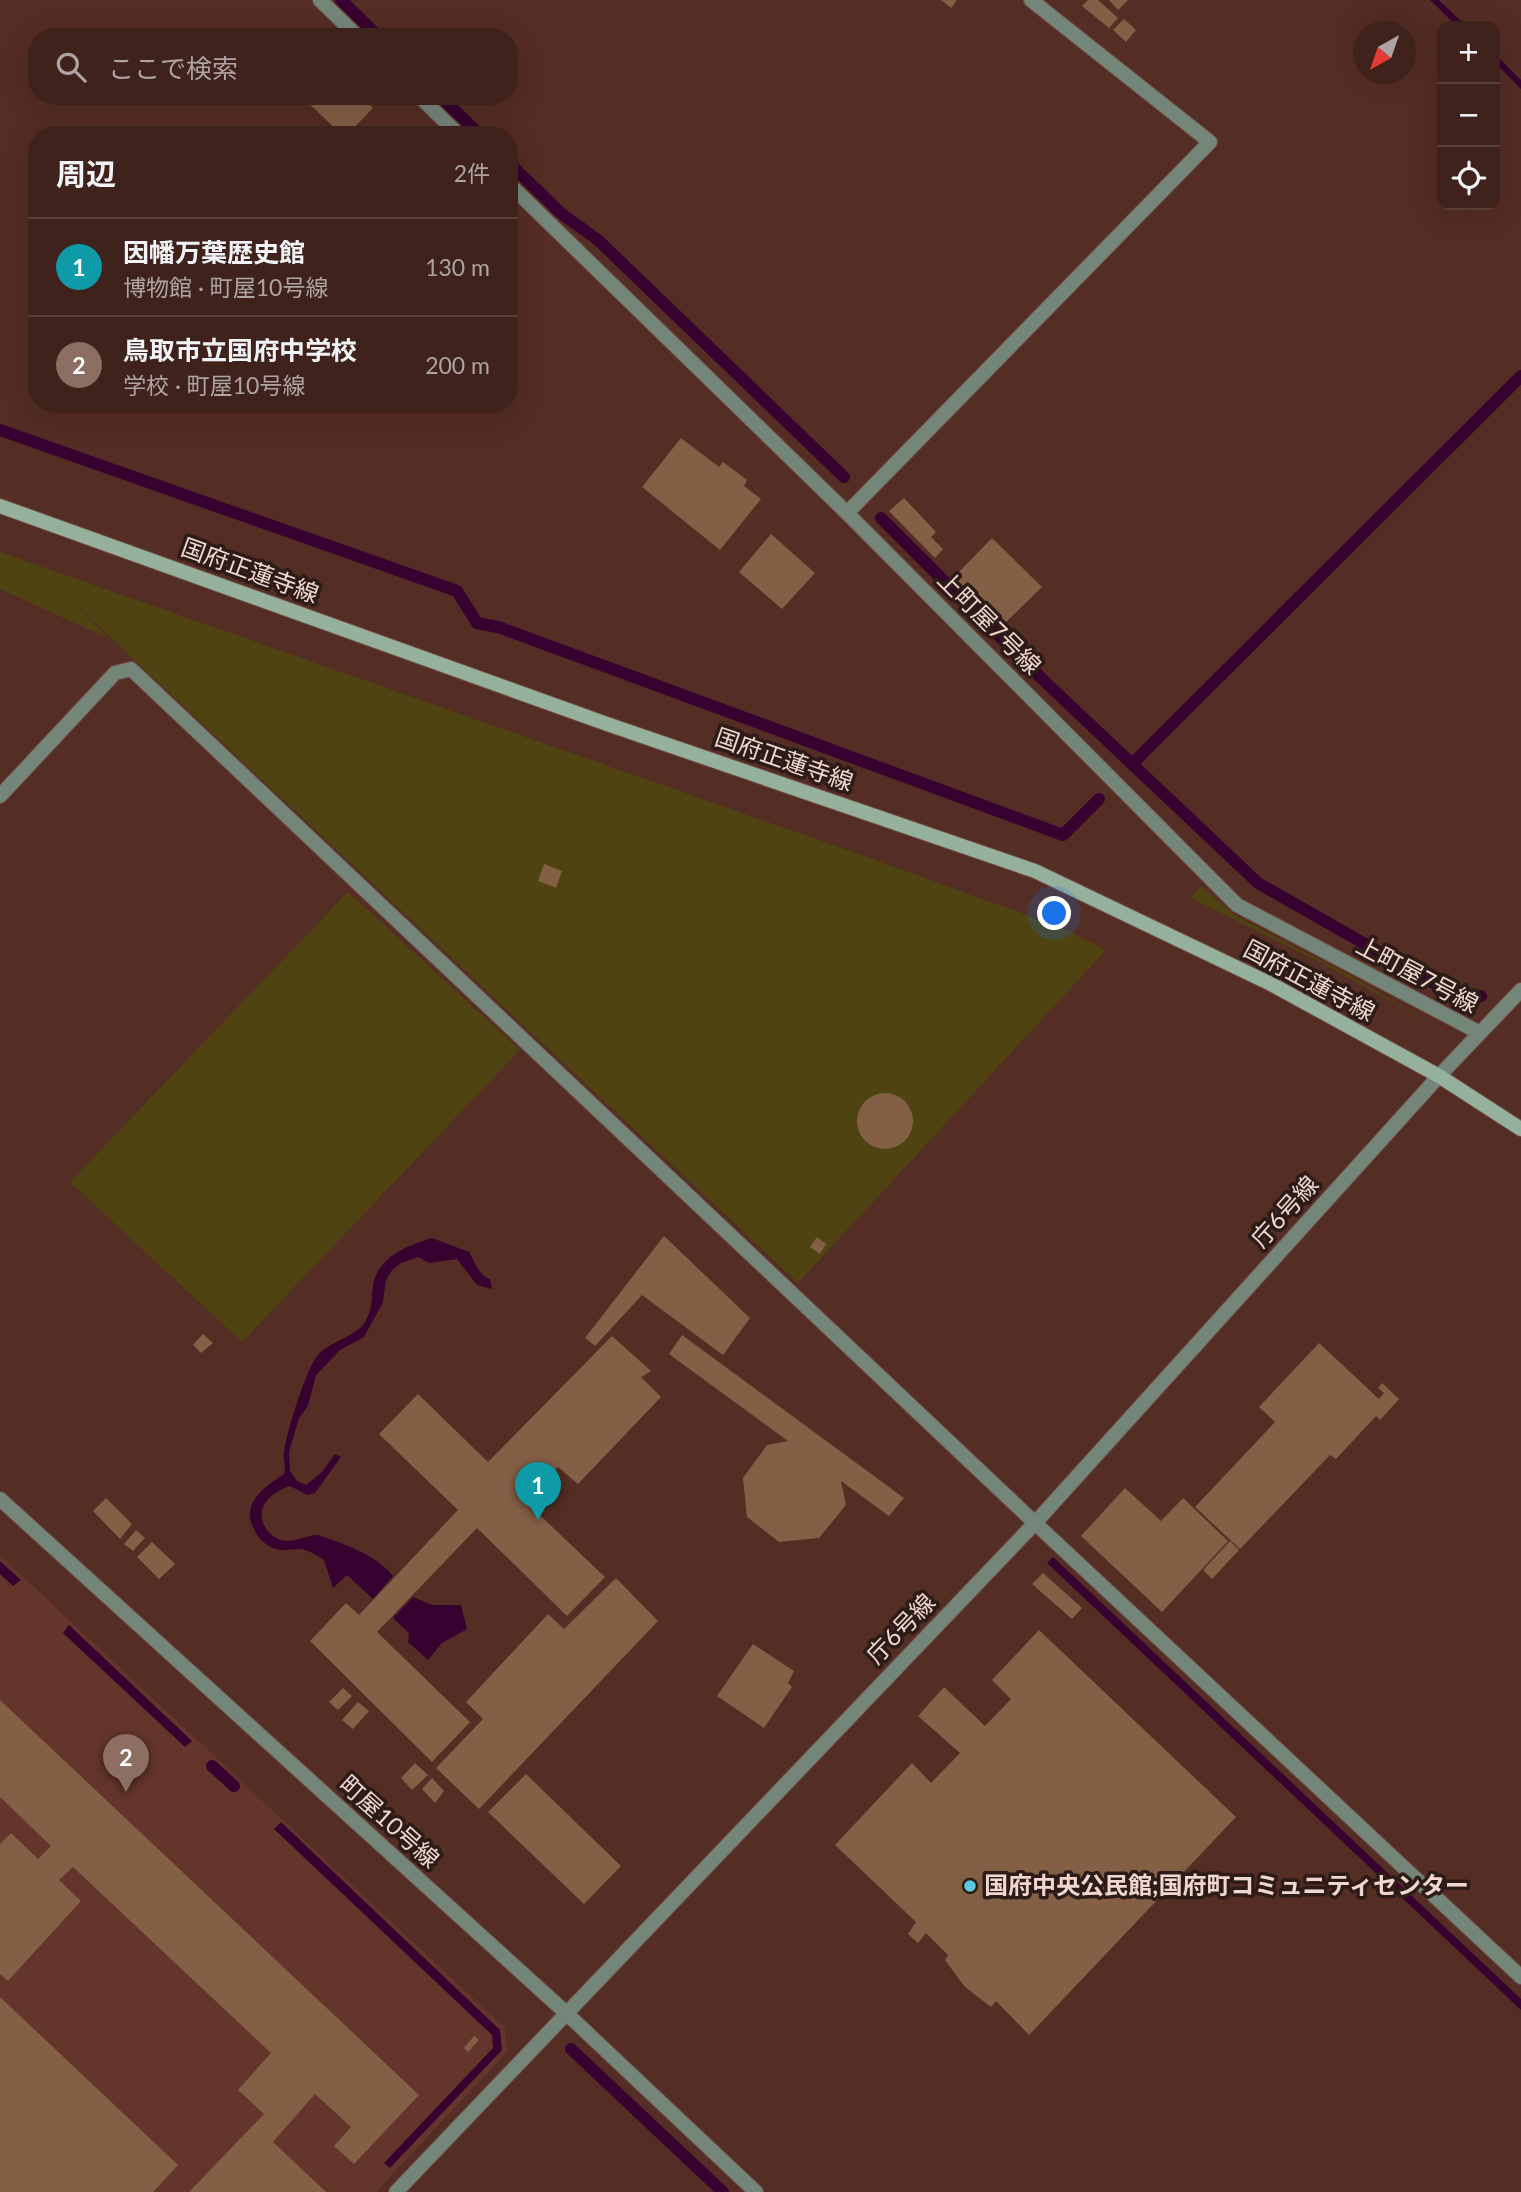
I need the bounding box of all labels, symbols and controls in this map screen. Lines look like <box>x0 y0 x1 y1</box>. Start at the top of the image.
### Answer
north arrow <box>1353 21 1416 84</box>
map controls <box>1437 21 1500 210</box>
button: + <box>1437 21 1500 84</box>
search box <box>28 28 518 105</box>
icon: search <box>52 48 90 86</box>
text: ここで検索 <box>108 52 238 84</box>
button: − <box>1437 84 1500 147</box>
button: locate <box>1437 147 1500 210</box>
text: 周辺 <box>56 155 116 191</box>
text: 2件 <box>454 159 490 187</box>
text: 因幡万葉歴史館 <box>123 236 305 268</box>
text: 1 <box>72 253 86 281</box>
text: 130 m <box>425 253 490 281</box>
text: 博物館 · 町屋10号線 <box>123 273 328 301</box>
text: 鳥取市立国府中学校 <box>123 334 357 366</box>
text: 2 <box>72 351 86 379</box>
text: 200 m <box>425 351 490 379</box>
text: 学校 · 町屋10号線 <box>123 371 305 399</box>
street label: 国府正蓮寺線 <box>178 531 323 608</box>
street label: 上町屋7号線 <box>932 564 1048 680</box>
street label: 国府正蓮寺線 <box>712 721 857 796</box>
your location <box>1037 896 1071 930</box>
street label: 上町屋7号線 <box>1352 929 1484 1018</box>
street label: 国府正蓮寺線 <box>1239 933 1380 1026</box>
street label: 庁6号線 <box>1244 1169 1323 1253</box>
pin: 1 <box>515 1462 561 1520</box>
street label: 庁6号線 <box>860 1587 940 1669</box>
pin: 2 <box>103 1734 149 1792</box>
street label: 町屋10号線 <box>334 1769 446 1873</box>
place label: 国府中央公民館;国府町コミュニティセンター <box>984 1870 1469 1899</box>
marker: 国府中央公民館;国府町コミュニティセンター <box>962 1878 978 1894</box>

